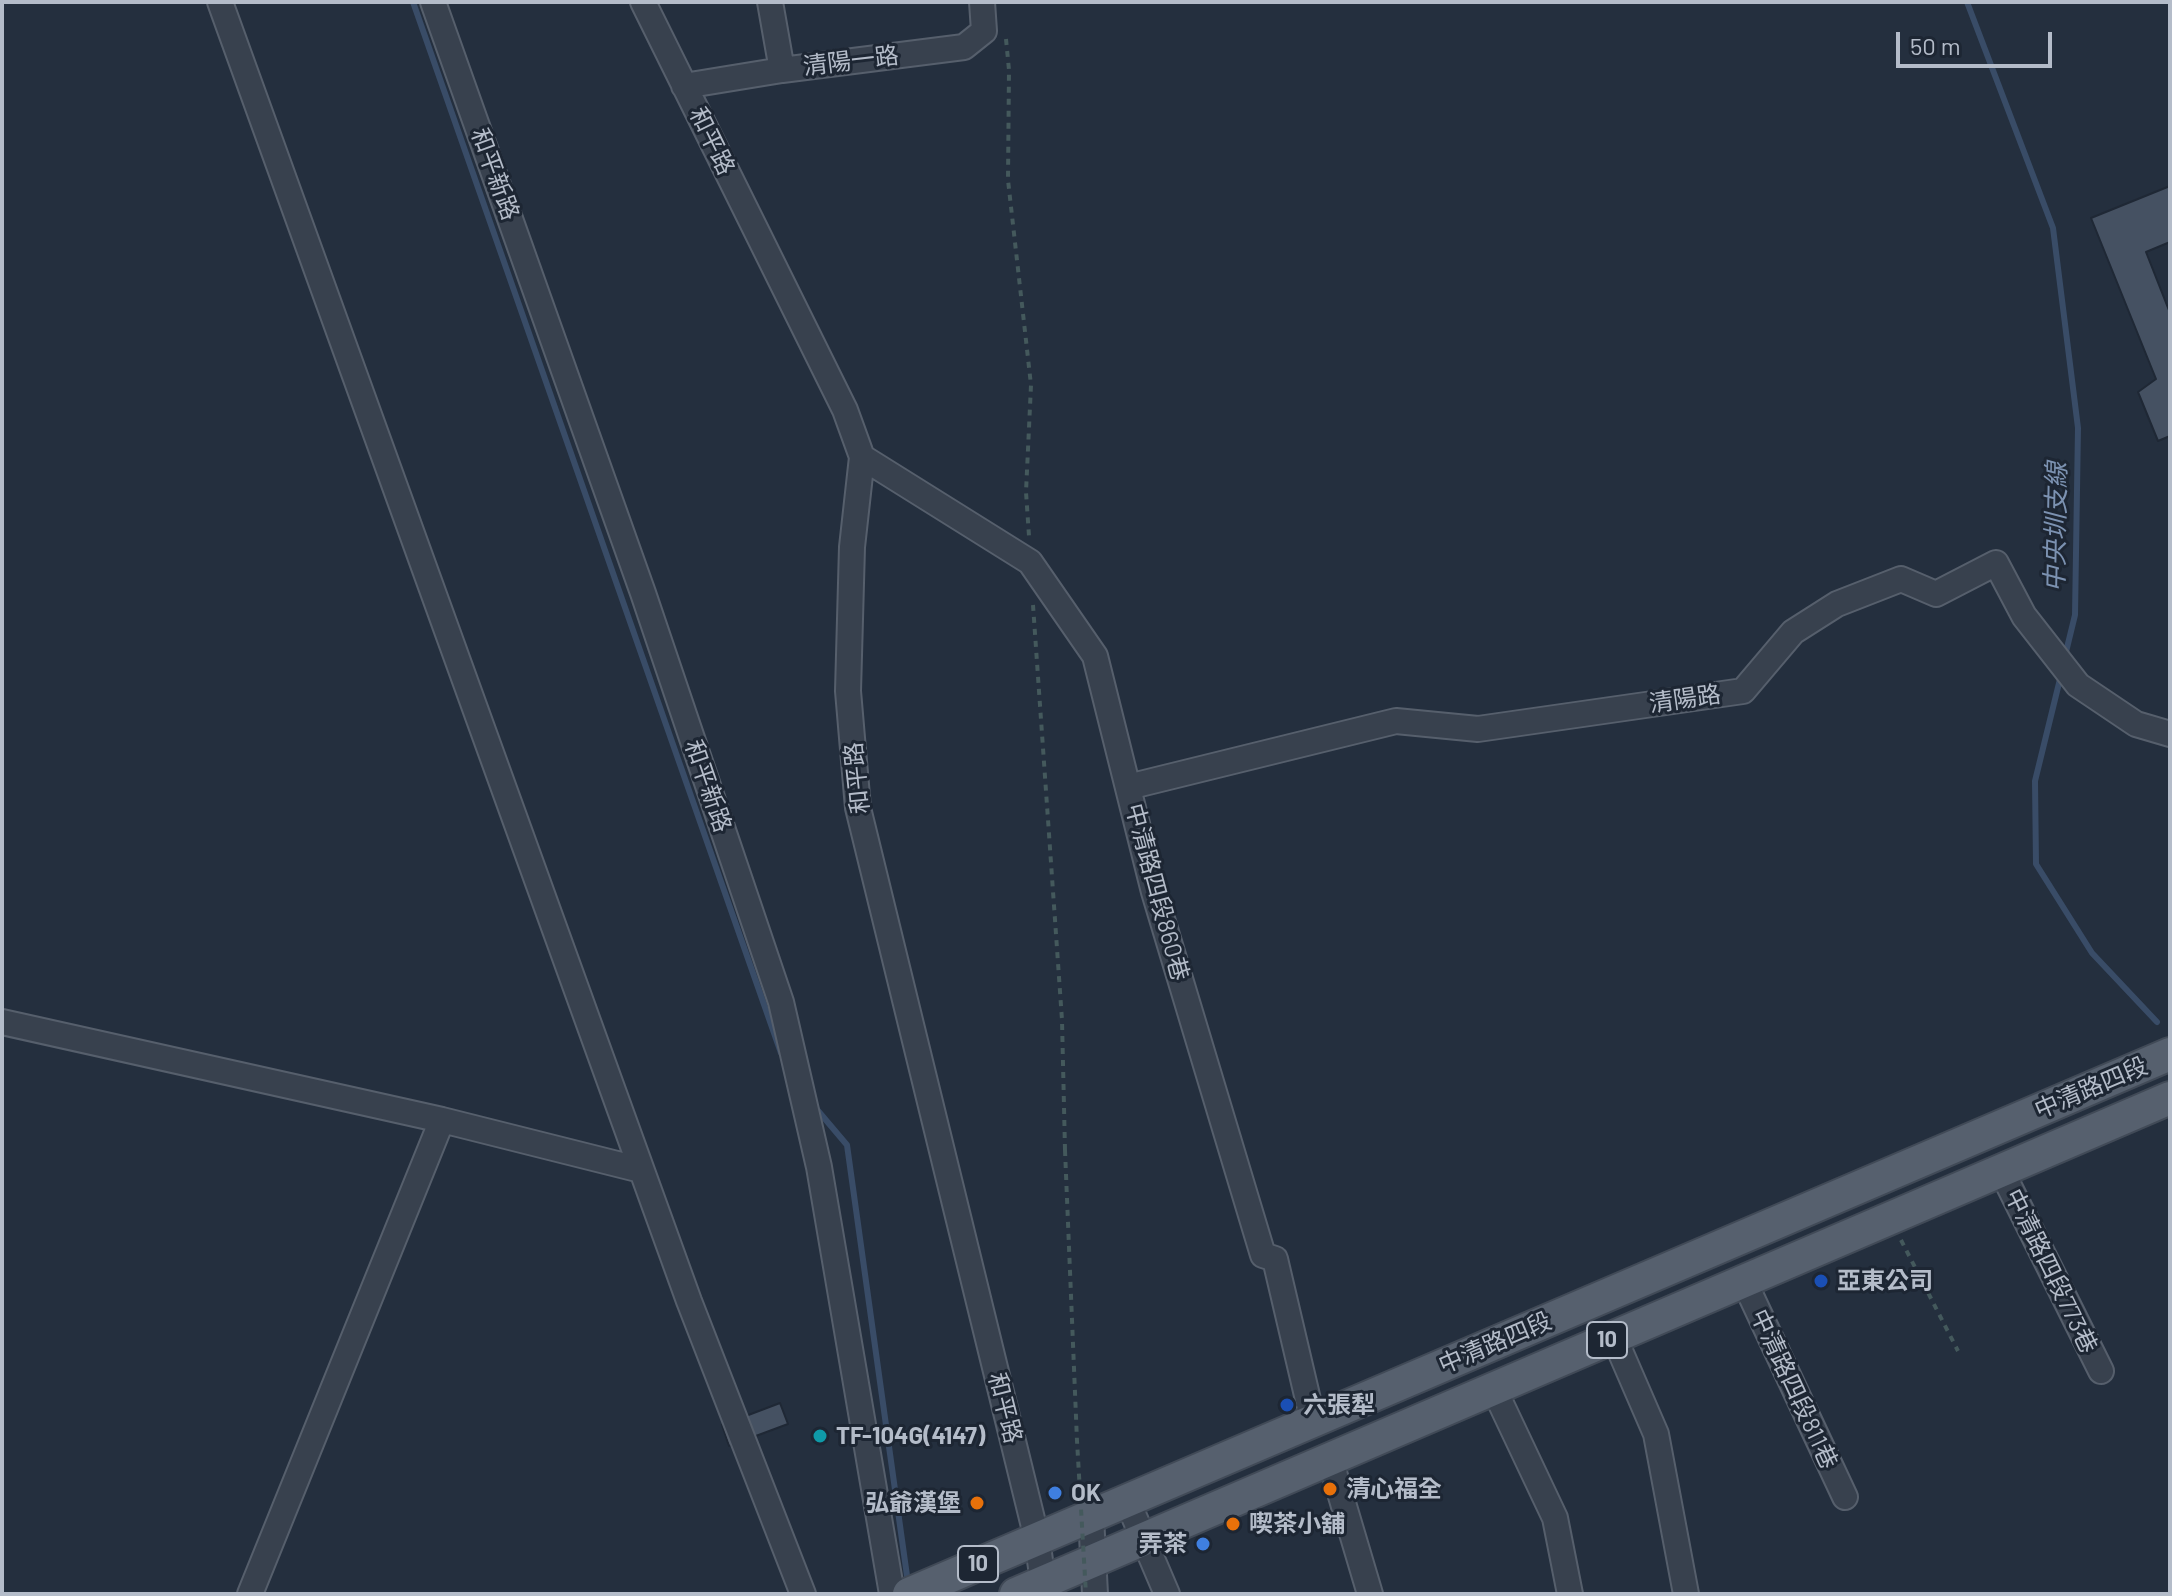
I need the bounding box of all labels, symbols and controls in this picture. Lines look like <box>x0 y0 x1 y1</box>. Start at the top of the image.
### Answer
scale bar <box>1900 16 2056 66</box>
text: 50 m <box>1910 31 1961 60</box>
street label: 清陽一路 <box>802 41 900 81</box>
street label: 和平路 <box>683 102 741 180</box>
street label: 和平新路 <box>465 124 525 224</box>
water label: 中央圳支線 <box>2039 462 2073 592</box>
street label: 清陽路 <box>1647 680 1723 718</box>
street label: 和平新路 <box>679 736 737 836</box>
street label: 和平路 <box>839 741 875 815</box>
street label: 中清路四段860巷 <box>1119 800 1195 984</box>
street label: 中清路四段 <box>2030 1051 2152 1125</box>
street label: 中清路四段773巷 <box>1999 1184 2103 1358</box>
place label: 亞東公司 <box>1837 1267 1933 1295</box>
marker: 亞東公司 <box>1812 1272 1830 1290</box>
street label: 中清路四段811巷 <box>1744 1305 1844 1473</box>
street label: 中清路四段 <box>1434 1306 1556 1380</box>
road number: 10 <box>1587 1322 1627 1358</box>
street label: 和平路 <box>982 1370 1028 1446</box>
place label: 六張犁 <box>1303 1391 1375 1419</box>
marker: 六張犁 <box>1278 1396 1296 1414</box>
place label: TF-104G(4147) <box>836 1422 985 1450</box>
marker: TF-104G(4147) <box>811 1427 829 1445</box>
place label: 清心福全 <box>1346 1475 1442 1503</box>
place label: OK <box>1071 1479 1101 1507</box>
marker: 清心福全 <box>1321 1480 1339 1498</box>
marker: OK <box>1046 1484 1064 1502</box>
place label: 弘爺漢堡 <box>865 1489 961 1517</box>
marker: 弘爺漢堡 <box>968 1494 986 1512</box>
place label: 喫茶小舖 <box>1249 1510 1345 1538</box>
marker: 喫茶小舖 <box>1224 1515 1242 1533</box>
place label: 弄茶 <box>1139 1530 1187 1558</box>
marker: 弄茶 <box>1194 1535 1212 1553</box>
road number: 10 <box>958 1546 998 1582</box>

